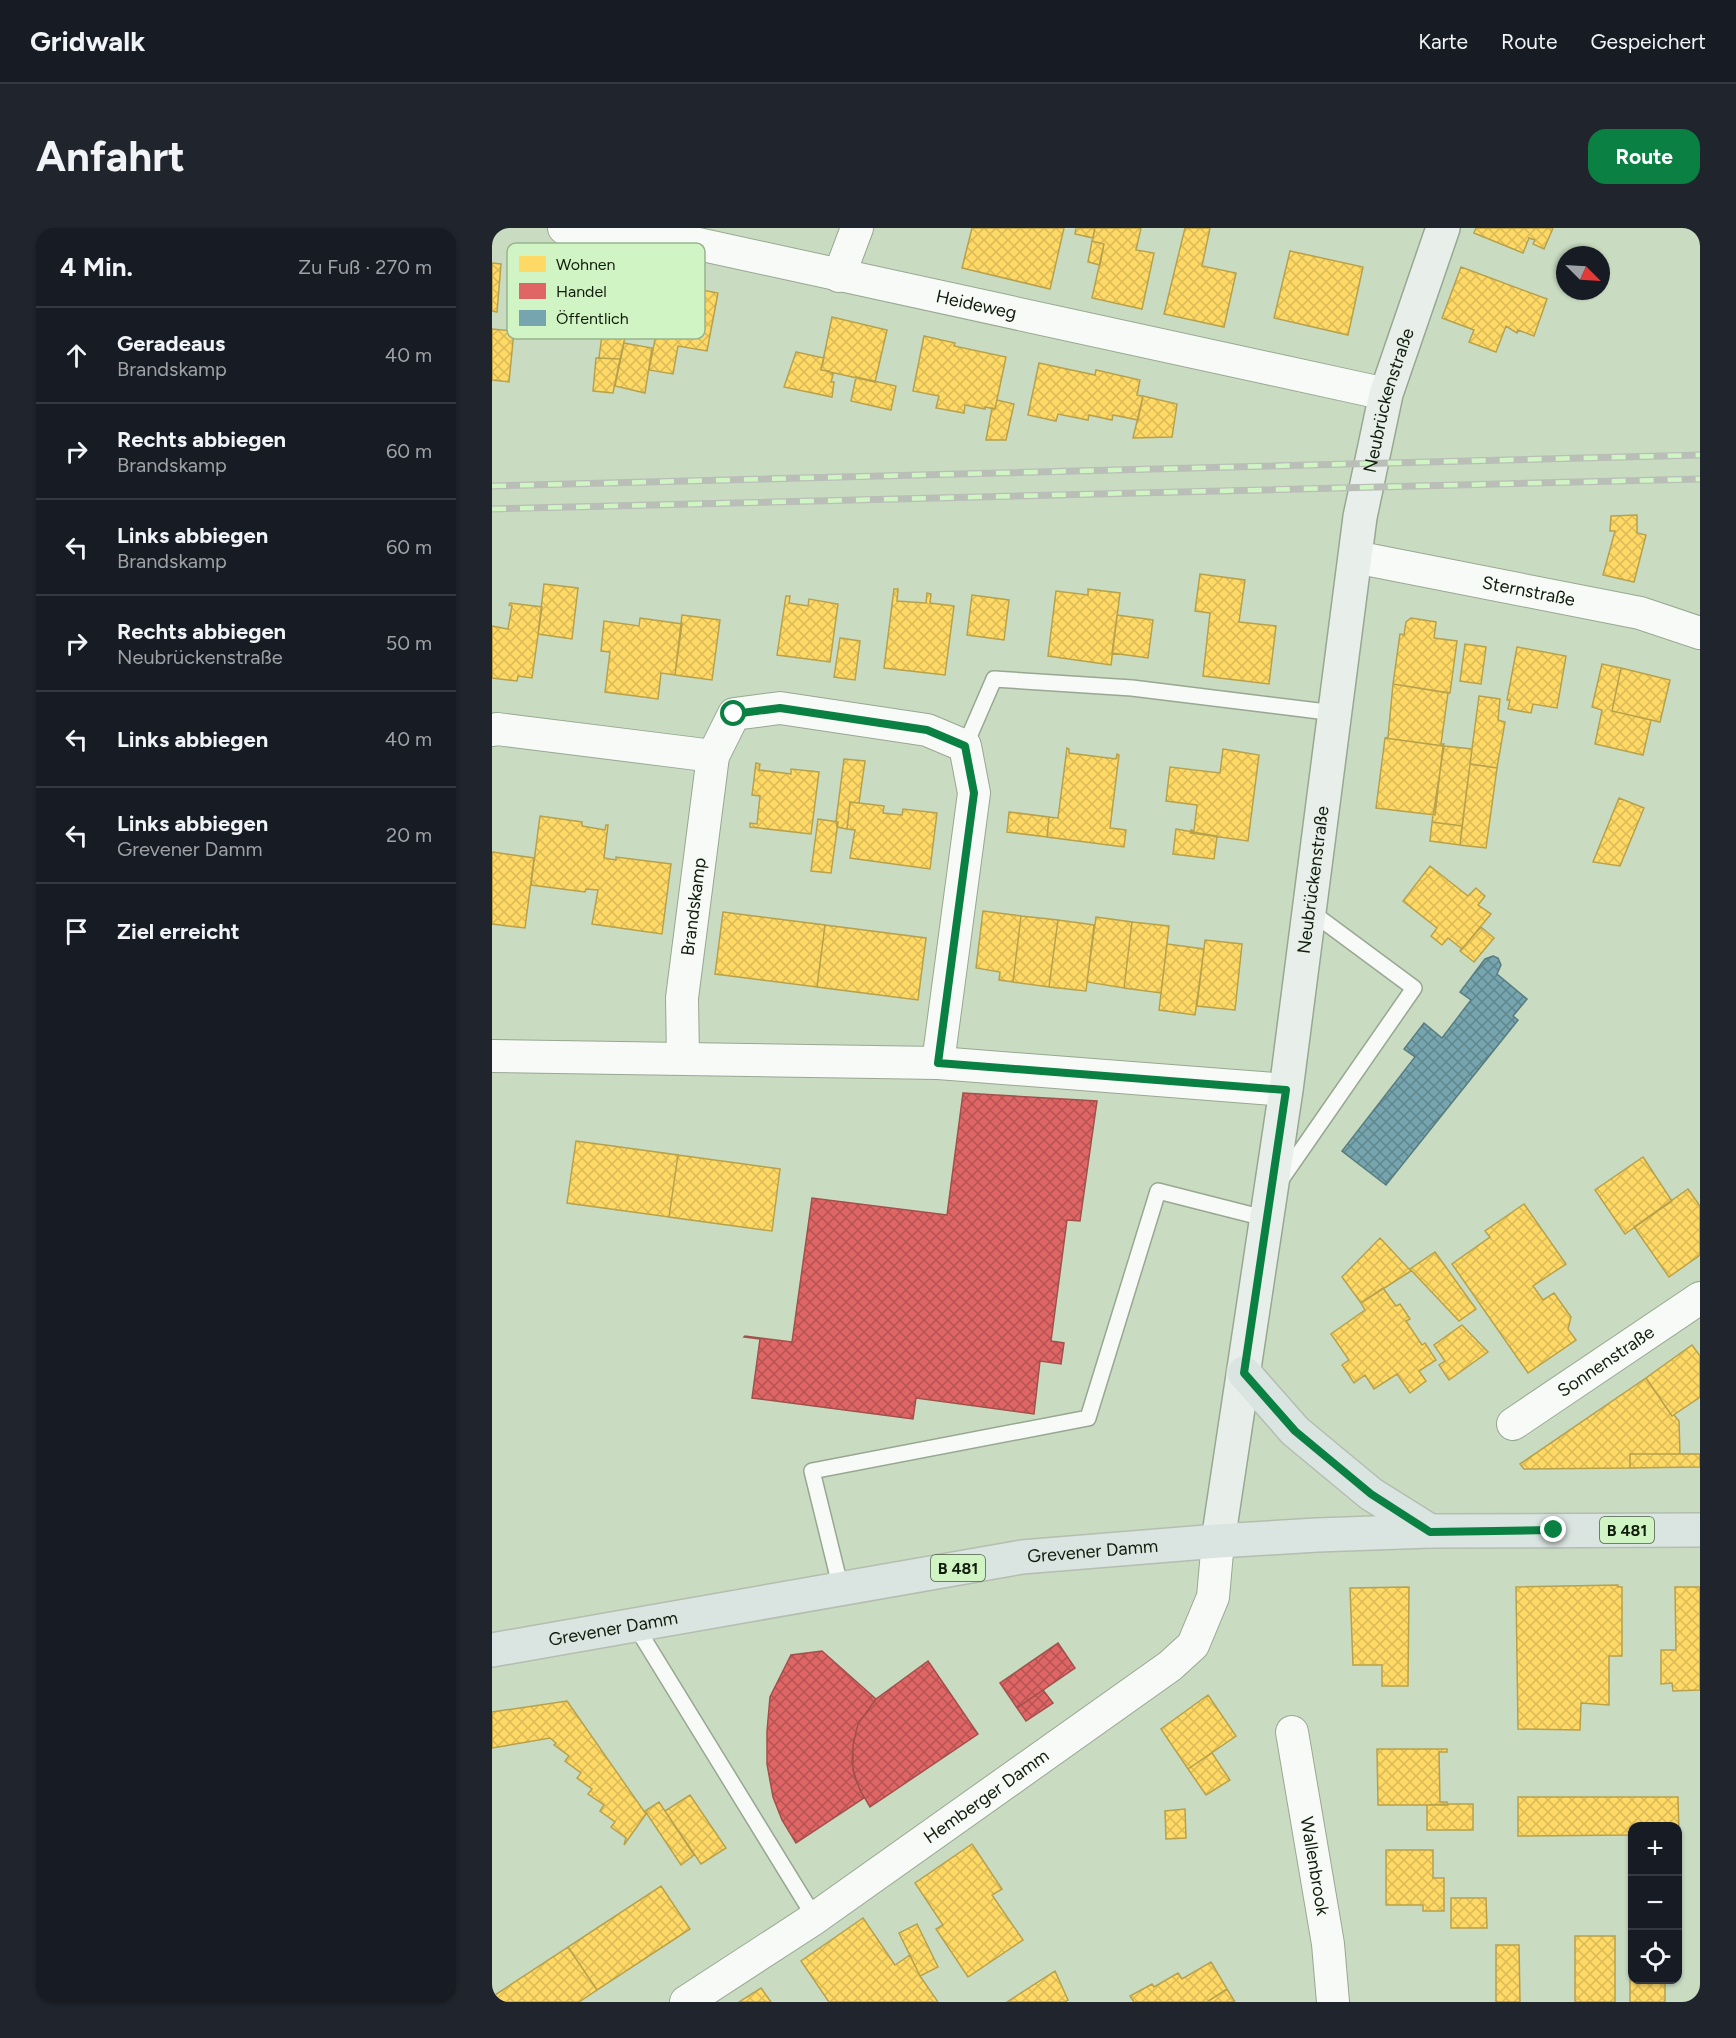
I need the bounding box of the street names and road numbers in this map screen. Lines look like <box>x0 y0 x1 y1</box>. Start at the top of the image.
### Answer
street label: Heideweg <box>934 285 1019 324</box>
street label: Neubrückenstraße <box>1359 325 1419 475</box>
street label: Sternstraße <box>1480 571 1577 611</box>
street label: Neubrückenstraße <box>1293 804 1334 955</box>
street label: Brandskamp <box>676 856 711 957</box>
street label: Sonnenstraße <box>1553 1321 1659 1402</box>
road number: B 481 <box>1600 1517 1654 1543</box>
street label: Grevener Damm <box>1026 1535 1159 1568</box>
road number: B 481 <box>931 1555 985 1581</box>
street label: Grevener Damm <box>547 1607 680 1651</box>
street label: Hemberger Damm <box>919 1744 1053 1848</box>
street label: Wallenbrook <box>1296 1815 1334 1917</box>

